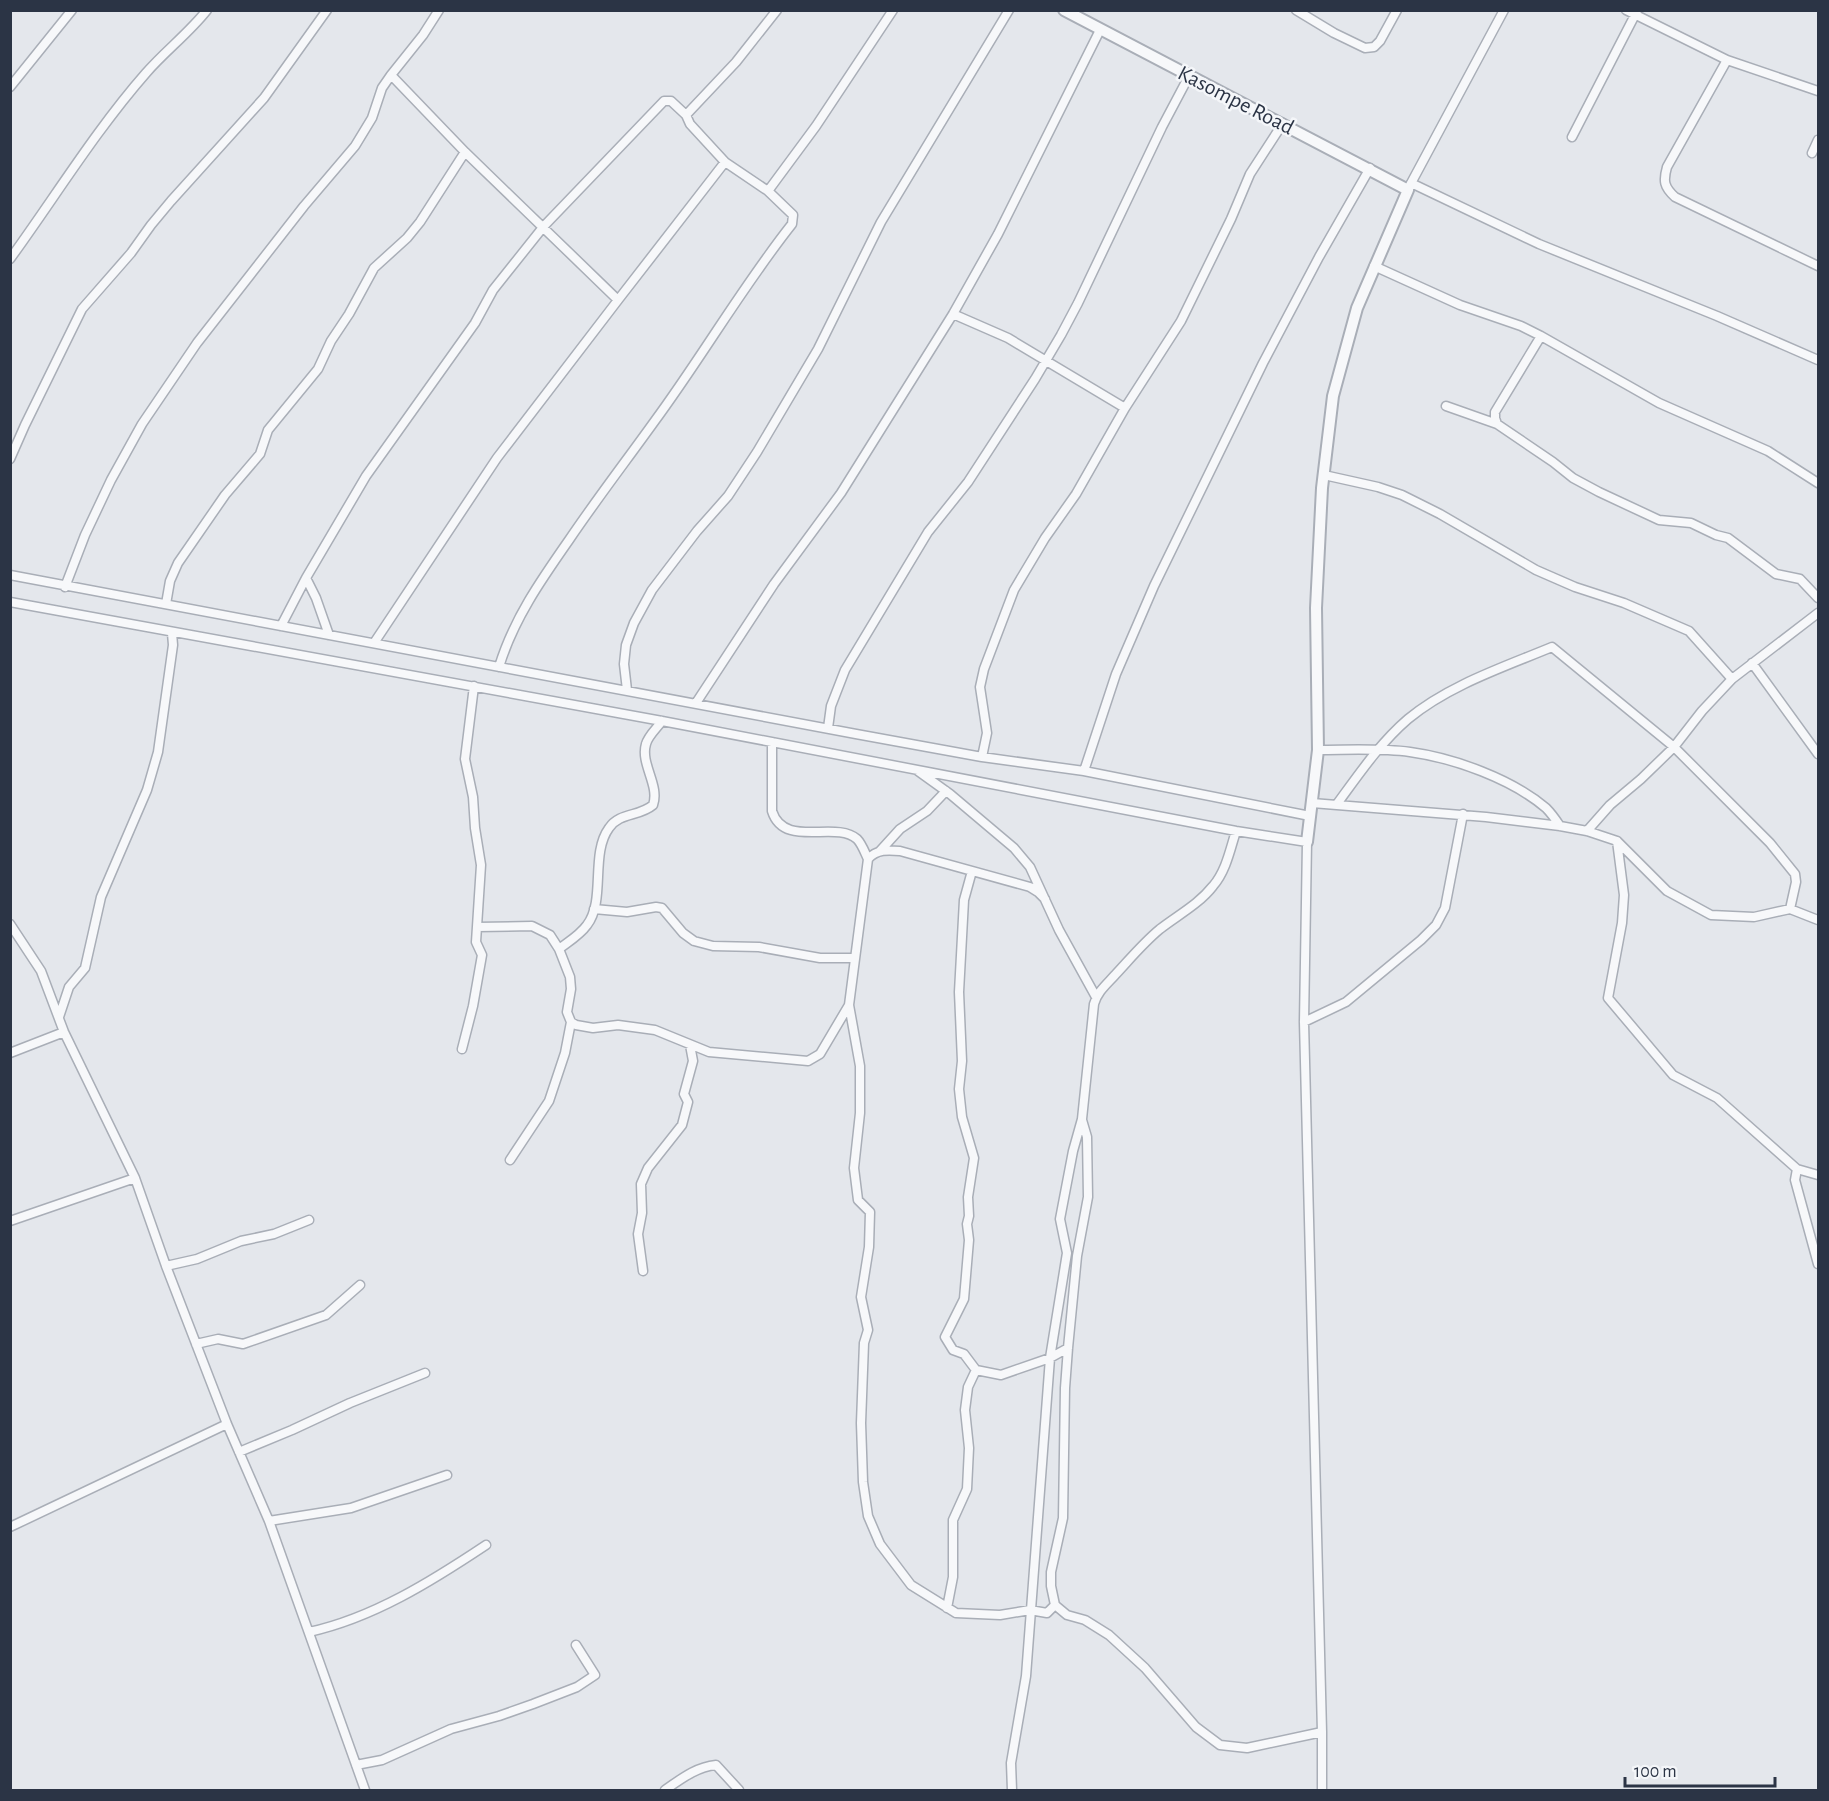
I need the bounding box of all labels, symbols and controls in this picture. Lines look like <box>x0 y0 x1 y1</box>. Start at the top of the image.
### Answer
street label: Kasompe Road <box>1174 61 1298 139</box>
scale bar <box>1625 1750 1775 1788</box>
text: 100 m <box>1634 1763 1677 1781</box>

